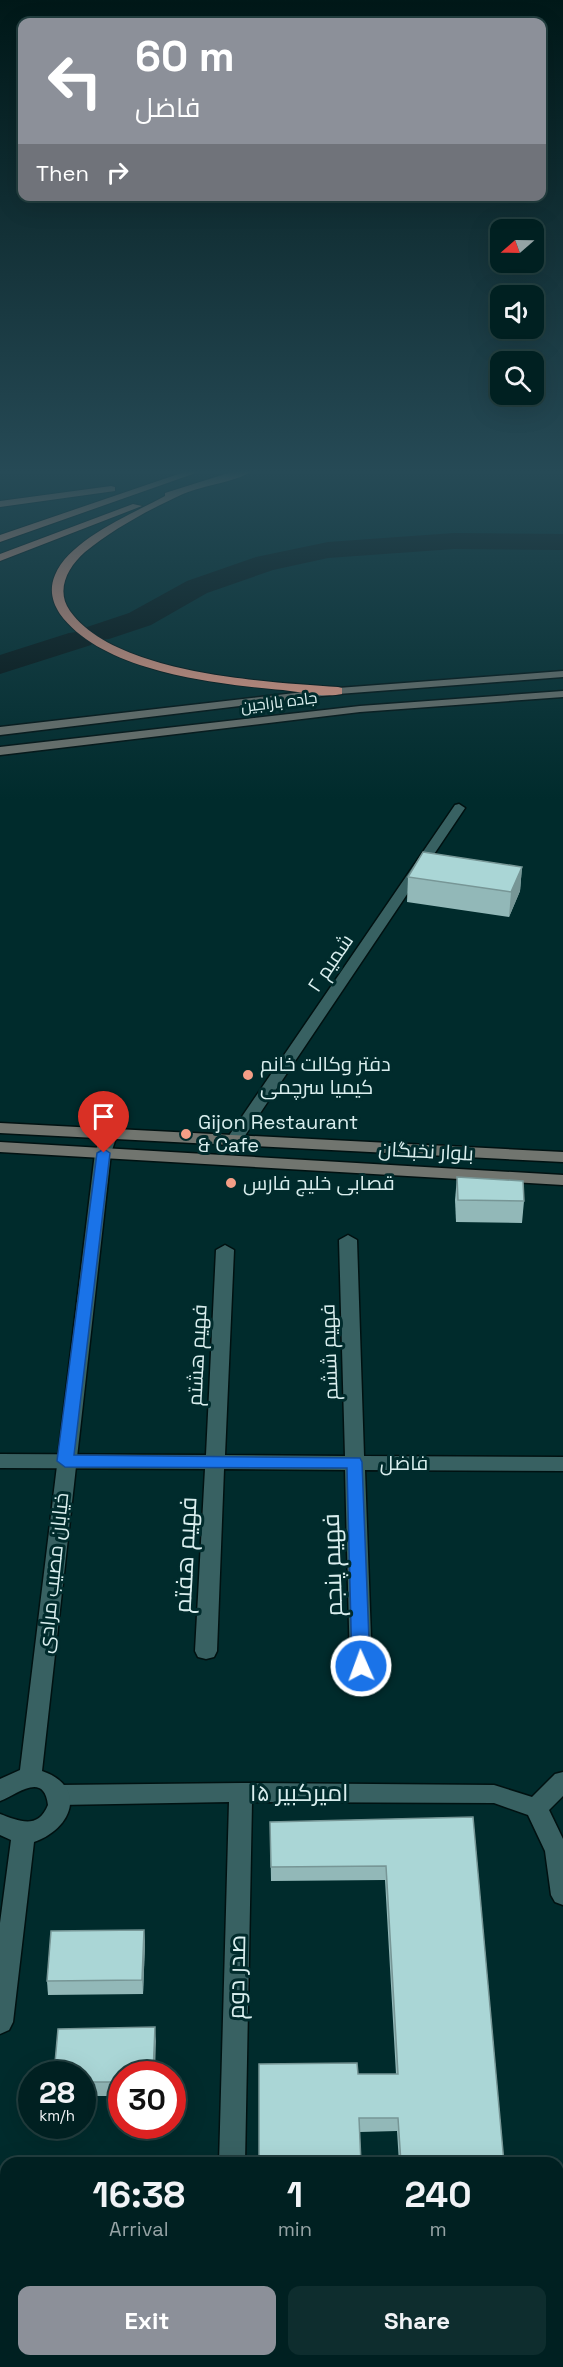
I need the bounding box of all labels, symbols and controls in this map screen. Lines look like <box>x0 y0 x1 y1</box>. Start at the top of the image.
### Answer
text: 60 m <box>135 30 235 83</box>
icon: left <box>36 42 114 120</box>
text: فاضل <box>135 90 200 125</box>
icon: right <box>101 156 134 189</box>
text: Then <box>36 159 89 187</box>
north arrow <box>490 219 544 273</box>
map controls <box>490 219 544 405</box>
button: sound <box>490 285 544 339</box>
button: search <box>490 351 544 405</box>
street label: جاده باراجین <box>239 687 319 717</box>
street label: شمیم ۲ <box>301 929 360 998</box>
place label: دفتر وکالت خانم کیمیا سرچمی <box>260 1051 391 1100</box>
marker: دفتر وکالت خانم کیمیا سرچمی <box>241 1068 255 1082</box>
pin <box>78 1091 129 1153</box>
icon: arrive <box>87 1100 120 1133</box>
place label: Gijon Restaurant & Cafe <box>198 1109 358 1158</box>
marker: Gijon Restaurant & Cafe <box>179 1127 193 1141</box>
street label: بلوار نخبگان <box>378 1136 474 1166</box>
place label: قصابی خلیج فارس <box>243 1170 395 1197</box>
marker: قصابی خلیج فارس <box>224 1176 238 1190</box>
street label: فهیم ششم <box>314 1303 345 1401</box>
street label: فهیم هشتم <box>181 1304 214 1407</box>
street label: فاضل <box>380 1450 428 1476</box>
street label: خیابان مصیب مرادی <box>32 1491 74 1655</box>
street label: فهیم هفتم <box>166 1496 205 1614</box>
street label: فهیم پنجم <box>315 1513 350 1617</box>
position arrow <box>329 1634 393 1698</box>
street label: امیرکبیر ۱۵ <box>249 1777 349 1808</box>
street label: صدر دوم <box>220 1934 253 2020</box>
speed limit sign: 30 <box>108 2061 186 2139</box>
text: 28 <box>39 2073 75 2112</box>
text: km/h <box>39 2106 75 2125</box>
text: 16:38 <box>92 2172 185 2218</box>
text: 1 <box>287 2172 303 2218</box>
text: 240 <box>404 2172 472 2218</box>
text: Arrival <box>109 2216 169 2242</box>
text: min <box>278 2216 312 2242</box>
text: m <box>429 2216 447 2242</box>
button: Exit <box>18 2286 276 2355</box>
button: Share <box>288 2286 546 2355</box>

